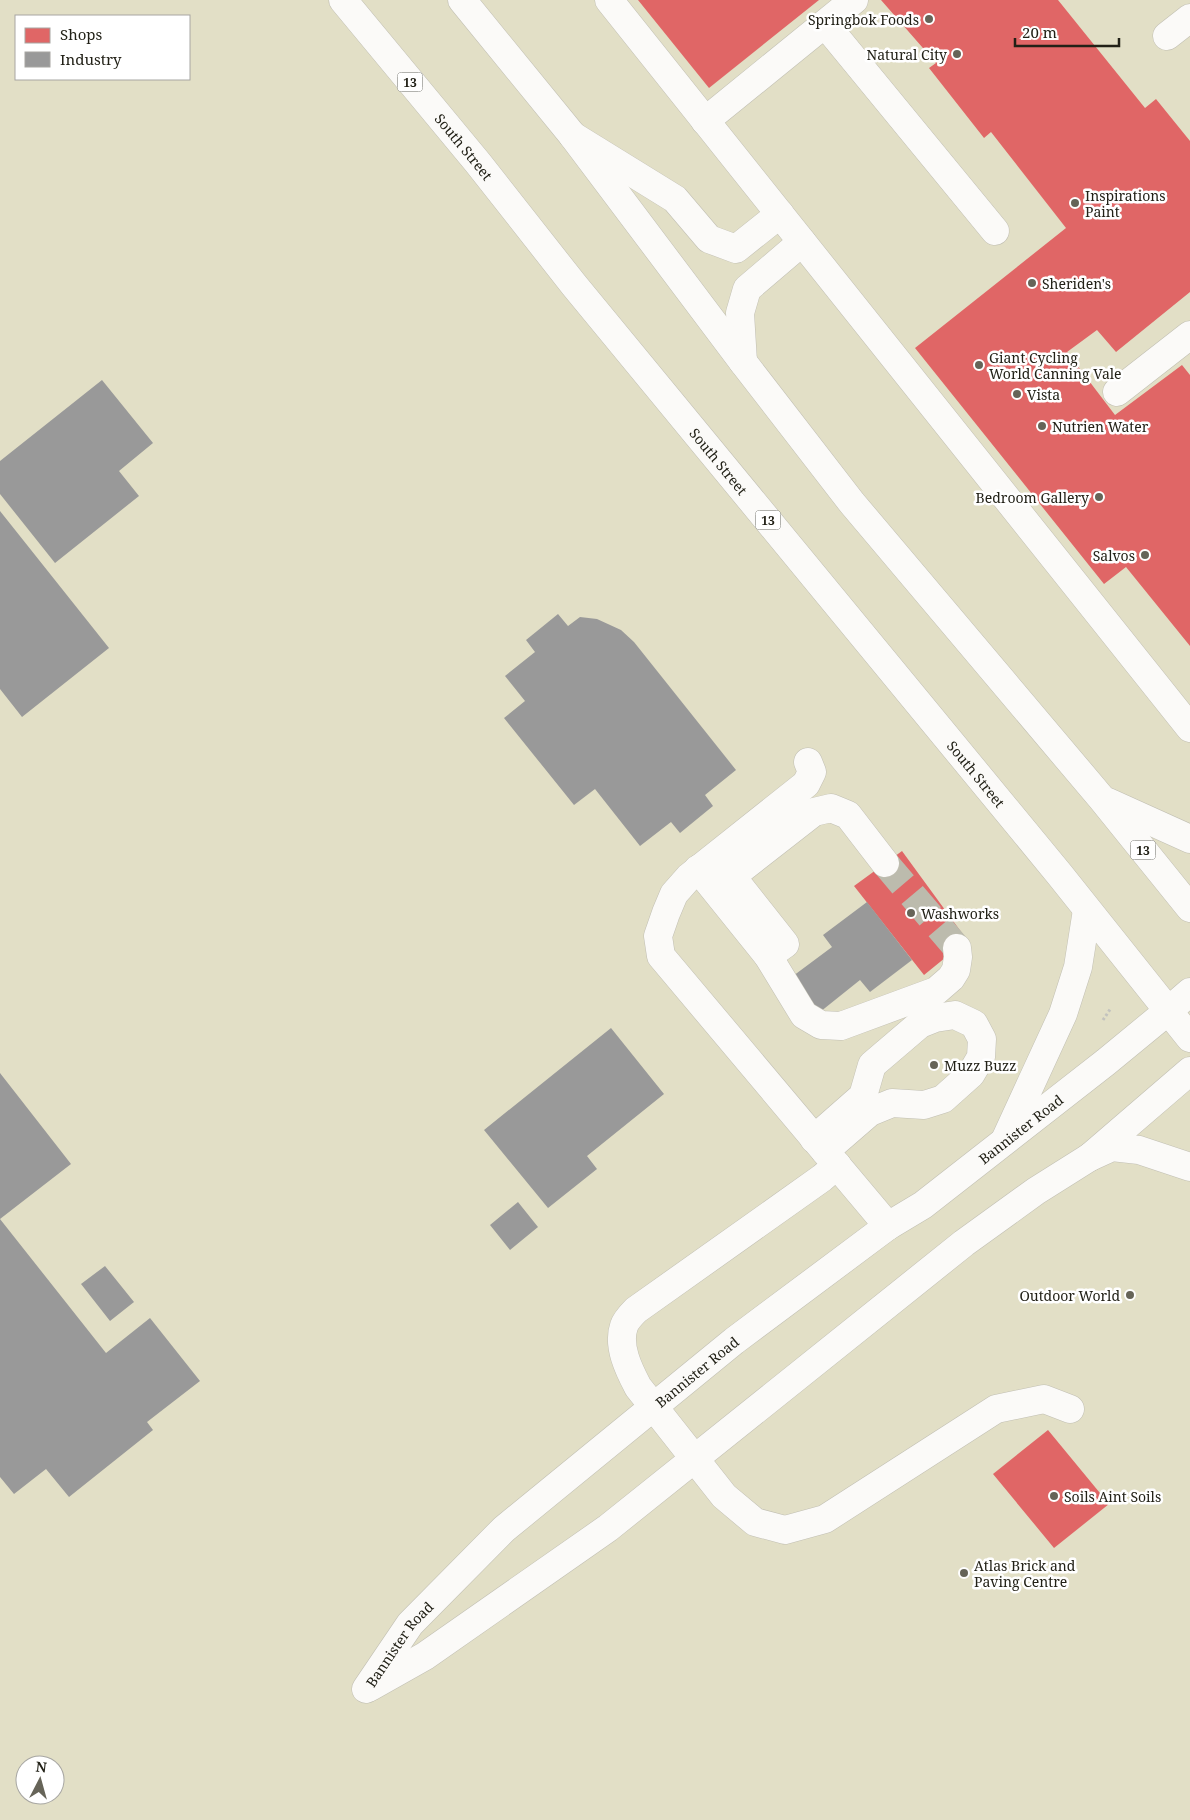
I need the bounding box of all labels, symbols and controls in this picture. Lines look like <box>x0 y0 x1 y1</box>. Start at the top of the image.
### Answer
place label: Springbok Foods <box>808 10 919 29</box>
marker: Springbok Foods <box>923 13 935 25</box>
legend <box>15 15 190 80</box>
scale bar <box>1015 15 1119 47</box>
text: 20 m <box>1022 22 1057 42</box>
text: Shops <box>60 24 103 44</box>
place label: Natural City <box>867 45 947 64</box>
marker: Natural City <box>951 48 963 60</box>
text: Industry <box>60 49 122 69</box>
road number: 13 <box>398 72 422 91</box>
street label: South Street <box>431 109 497 184</box>
place label: Inspirations Paint <box>1085 186 1166 221</box>
marker: Inspirations Paint <box>1069 197 1081 209</box>
place label: Sheriden's <box>1042 274 1111 293</box>
marker: Sheriden's <box>1026 277 1038 289</box>
place label: Giant Cycling World Canning Vale <box>989 348 1122 383</box>
marker: Giant Cycling World Canning Vale <box>973 359 985 371</box>
place label: Vista <box>1027 385 1060 404</box>
marker: Vista <box>1011 388 1023 400</box>
place label: Nutrien Water <box>1052 417 1149 436</box>
marker: Nutrien Water <box>1036 420 1048 432</box>
street label: South Street <box>686 424 752 498</box>
place label: Bedroom Gallery <box>976 488 1089 507</box>
marker: Bedroom Gallery <box>1093 491 1105 503</box>
road number: 13 <box>756 510 780 530</box>
place label: Salvos <box>1093 546 1135 565</box>
marker: Salvos <box>1139 549 1151 561</box>
street label: South Street <box>943 736 1010 811</box>
road number: 13 <box>1130 840 1156 860</box>
place label: Washworks <box>921 904 999 923</box>
marker: Washworks <box>905 907 917 919</box>
place label: Muzz Buzz <box>944 1056 1016 1075</box>
marker: Muzz Buzz <box>928 1059 940 1071</box>
street label: Bannister Road <box>974 1090 1067 1168</box>
place label: Outdoor World <box>1019 1286 1120 1305</box>
marker: Outdoor World <box>1124 1289 1136 1301</box>
street label: Bannister Road <box>651 1332 743 1411</box>
place label: Soils Aint Soils <box>1064 1487 1161 1506</box>
marker: Soils Aint Soils <box>1048 1490 1060 1502</box>
place label: Atlas Brick and Paving Centre <box>974 1556 1076 1591</box>
marker: Atlas Brick and Paving Centre <box>958 1567 970 1579</box>
street label: Bannister Road <box>361 1597 437 1690</box>
north arrow <box>15 1755 65 1805</box>
text: N <box>35 1757 48 1777</box>

